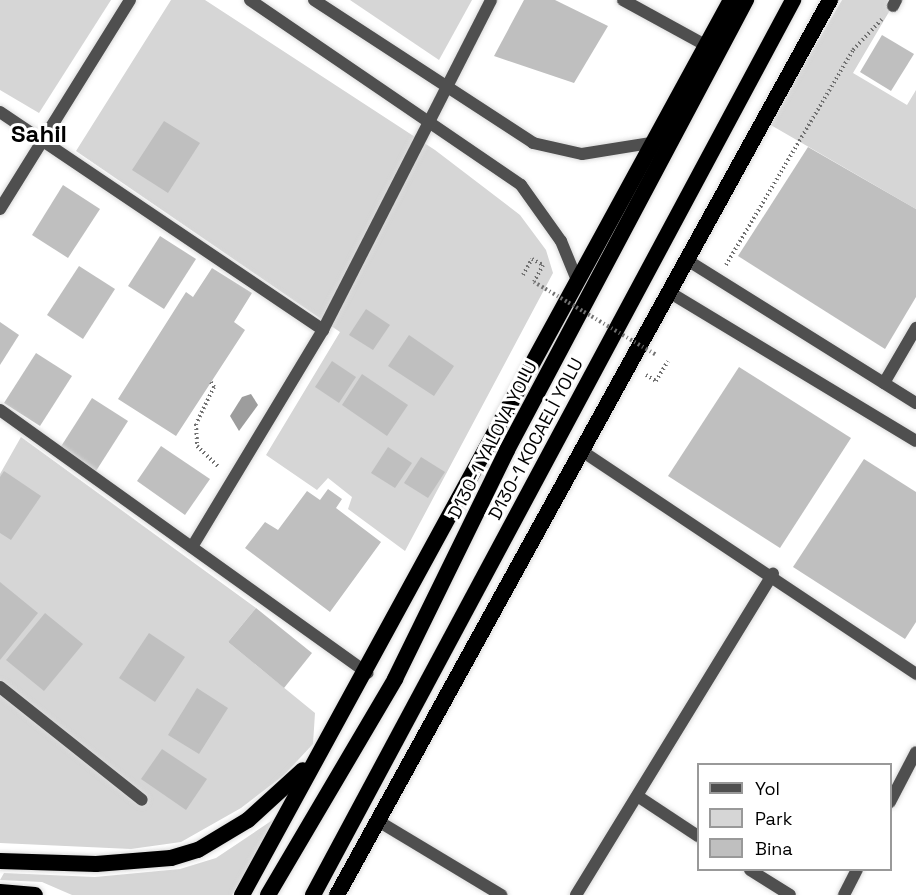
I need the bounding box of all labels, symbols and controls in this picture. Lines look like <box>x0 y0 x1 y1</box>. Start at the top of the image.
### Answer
district label: Sahil <box>11 120 67 148</box>
street label: D130-1 KOCAELİ YOLU <box>484 354 588 524</box>
street label: D130-1 YALOVA YOLU <box>444 357 542 523</box>
legend <box>697 763 892 871</box>
text: Yol <box>755 777 780 800</box>
text: Park <box>755 807 792 830</box>
text: Bina <box>755 837 793 860</box>

